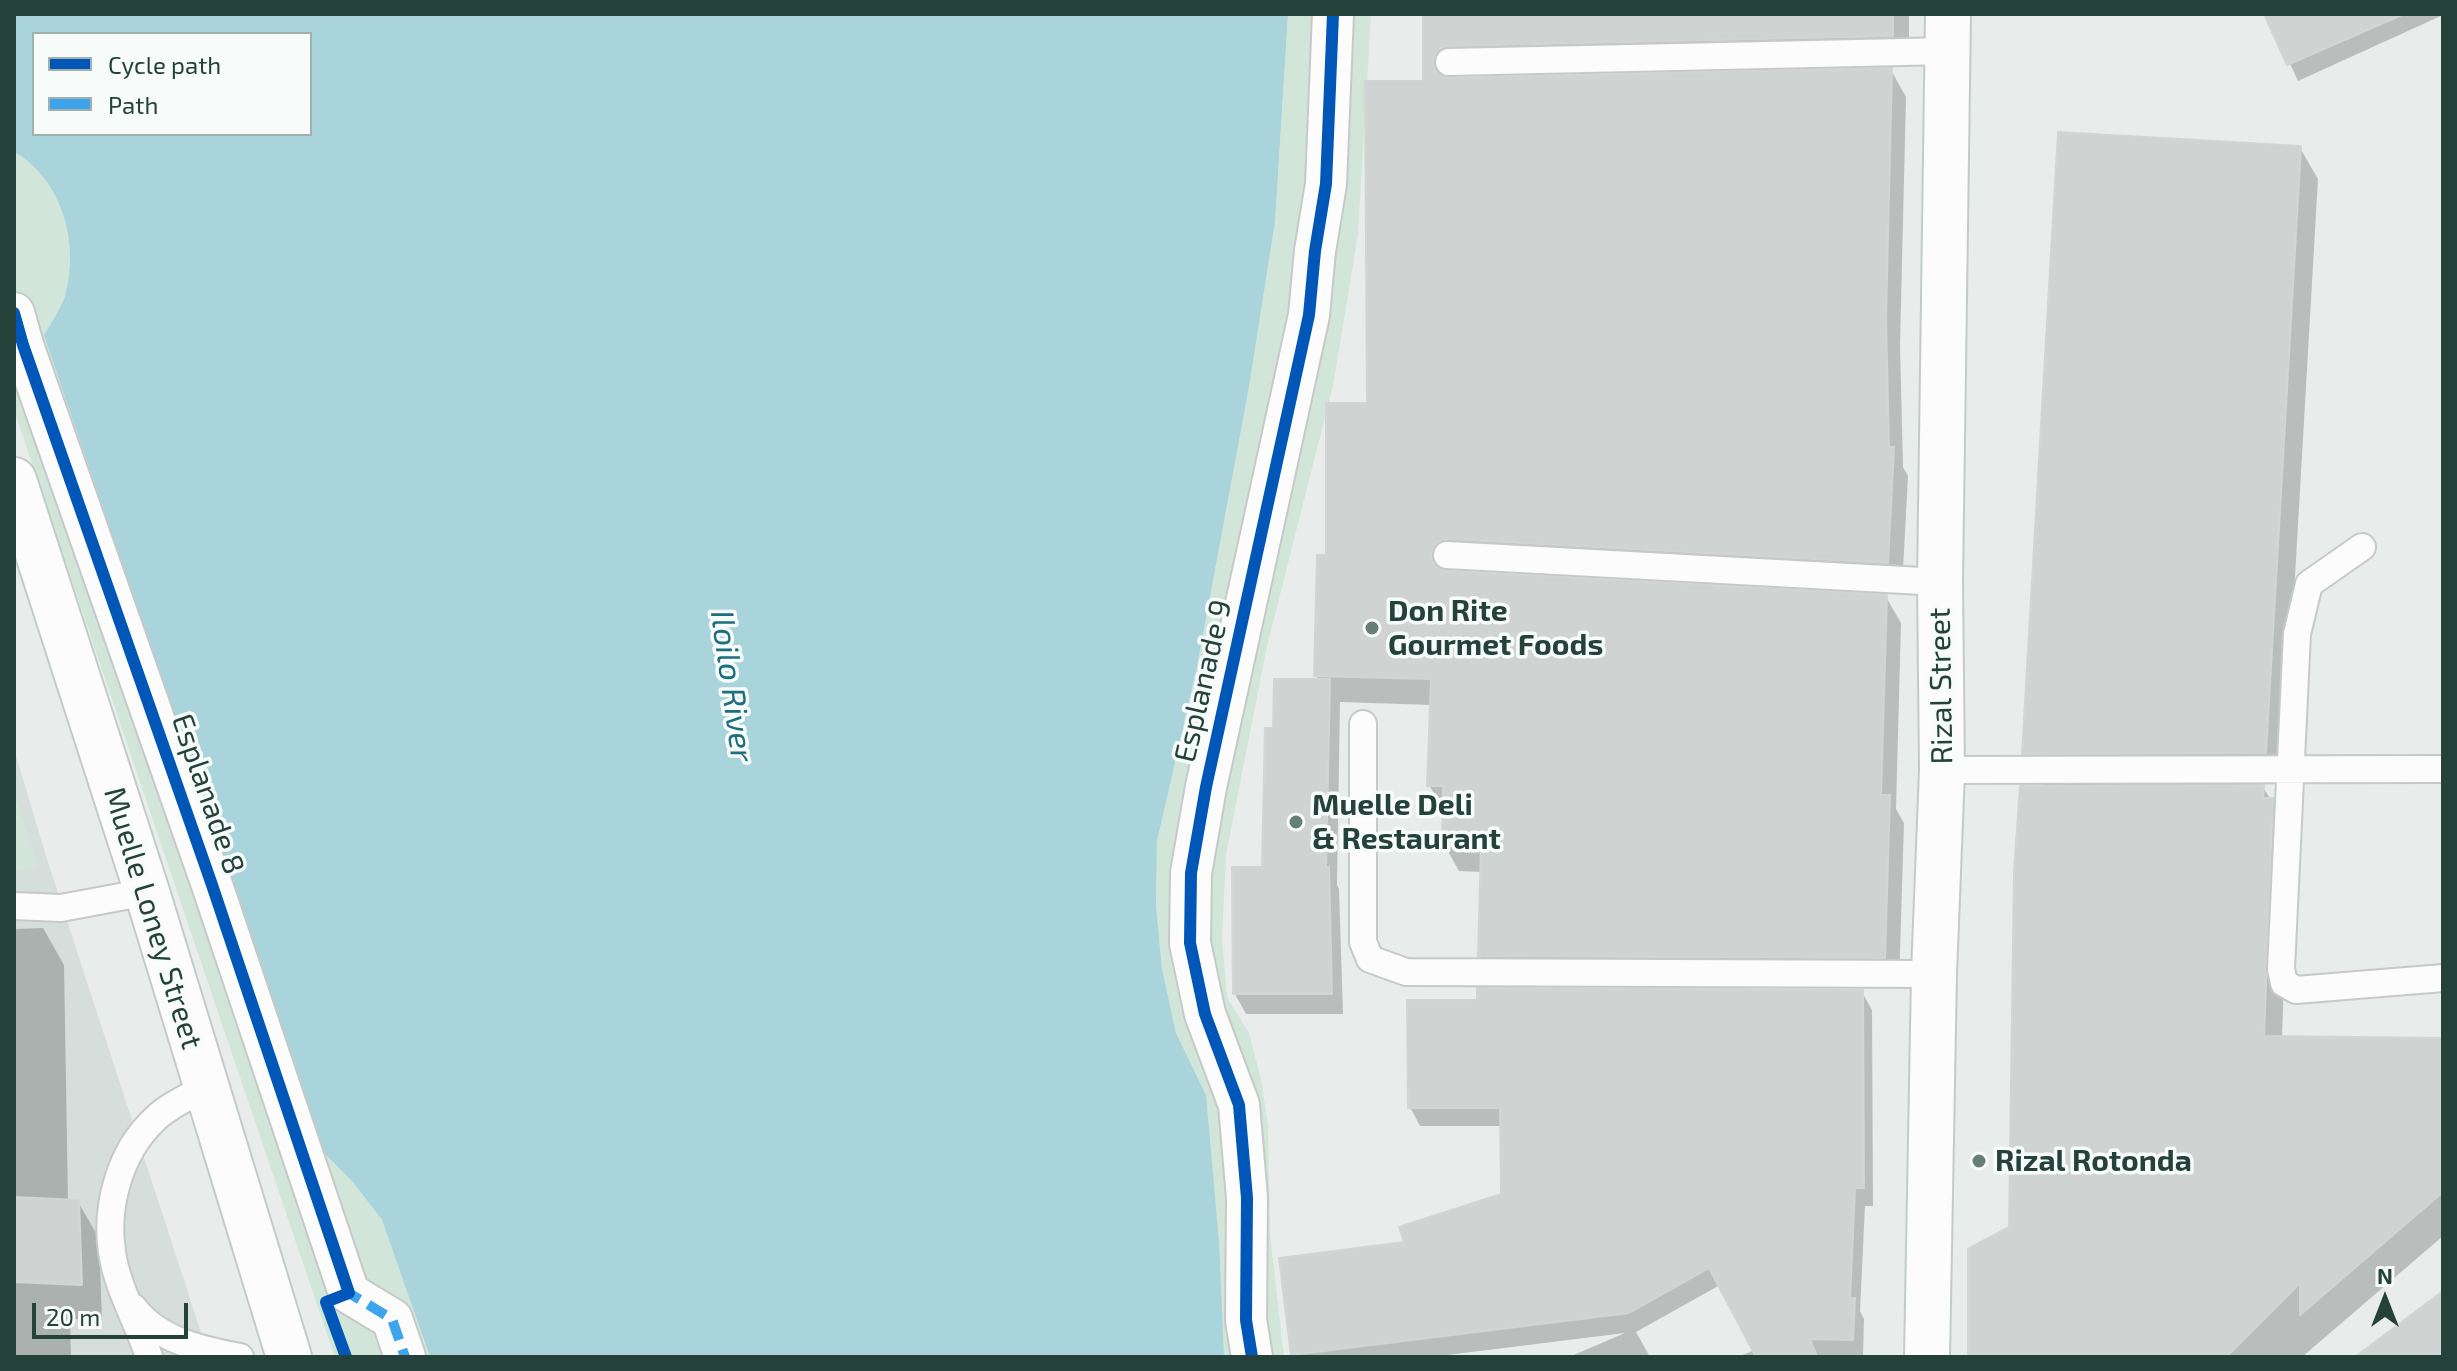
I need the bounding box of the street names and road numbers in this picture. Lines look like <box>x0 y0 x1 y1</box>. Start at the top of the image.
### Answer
street label: Esplanade 9 <box>1167 596 1239 766</box>
street label: Rizal Street <box>1922 607 1960 765</box>
street label: Esplanade 8 <box>164 709 252 879</box>
street label: Muelle Loney Street <box>96 783 210 1053</box>

